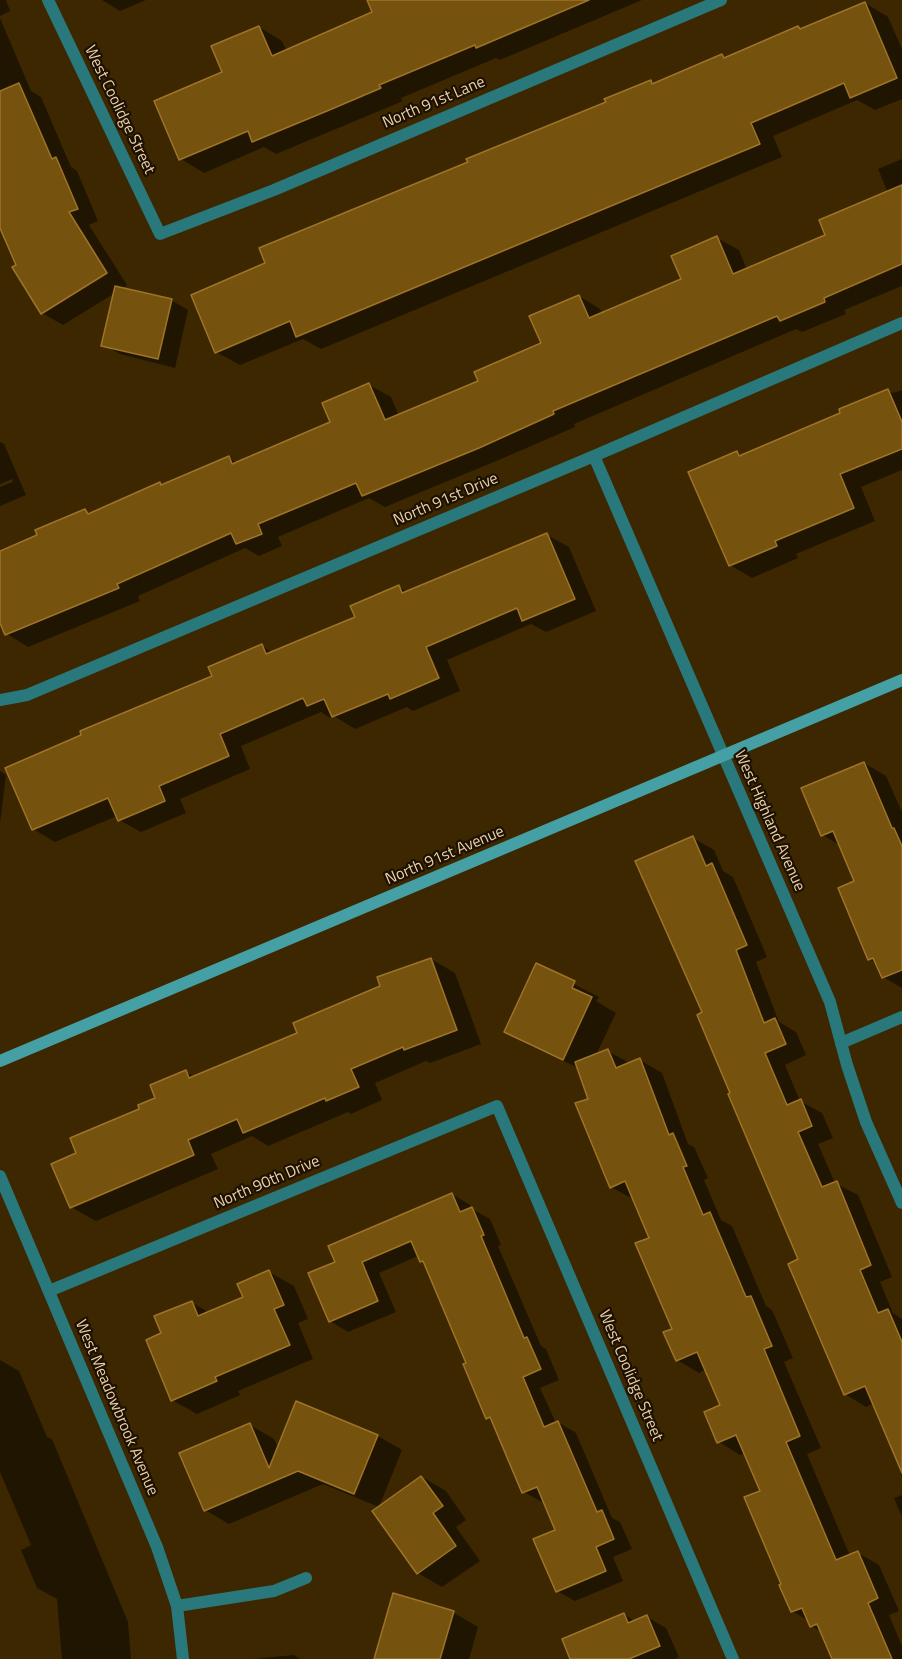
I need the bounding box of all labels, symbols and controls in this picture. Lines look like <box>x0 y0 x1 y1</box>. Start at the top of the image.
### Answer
street label: West Coolidge Street <box>80 43 158 177</box>
street label: North 91st Lane <box>380 73 488 133</box>
street label: North 91st Drive <box>391 469 501 531</box>
street label: West Highland Avenue <box>729 748 809 894</box>
street label: North 91st Avenue <box>383 822 507 890</box>
street label: North 90th Drive <box>211 1152 323 1214</box>
street label: West Coolidge Street <box>594 1307 666 1445</box>
street label: West Meadowbrook Avenue <box>70 1317 162 1499</box>

